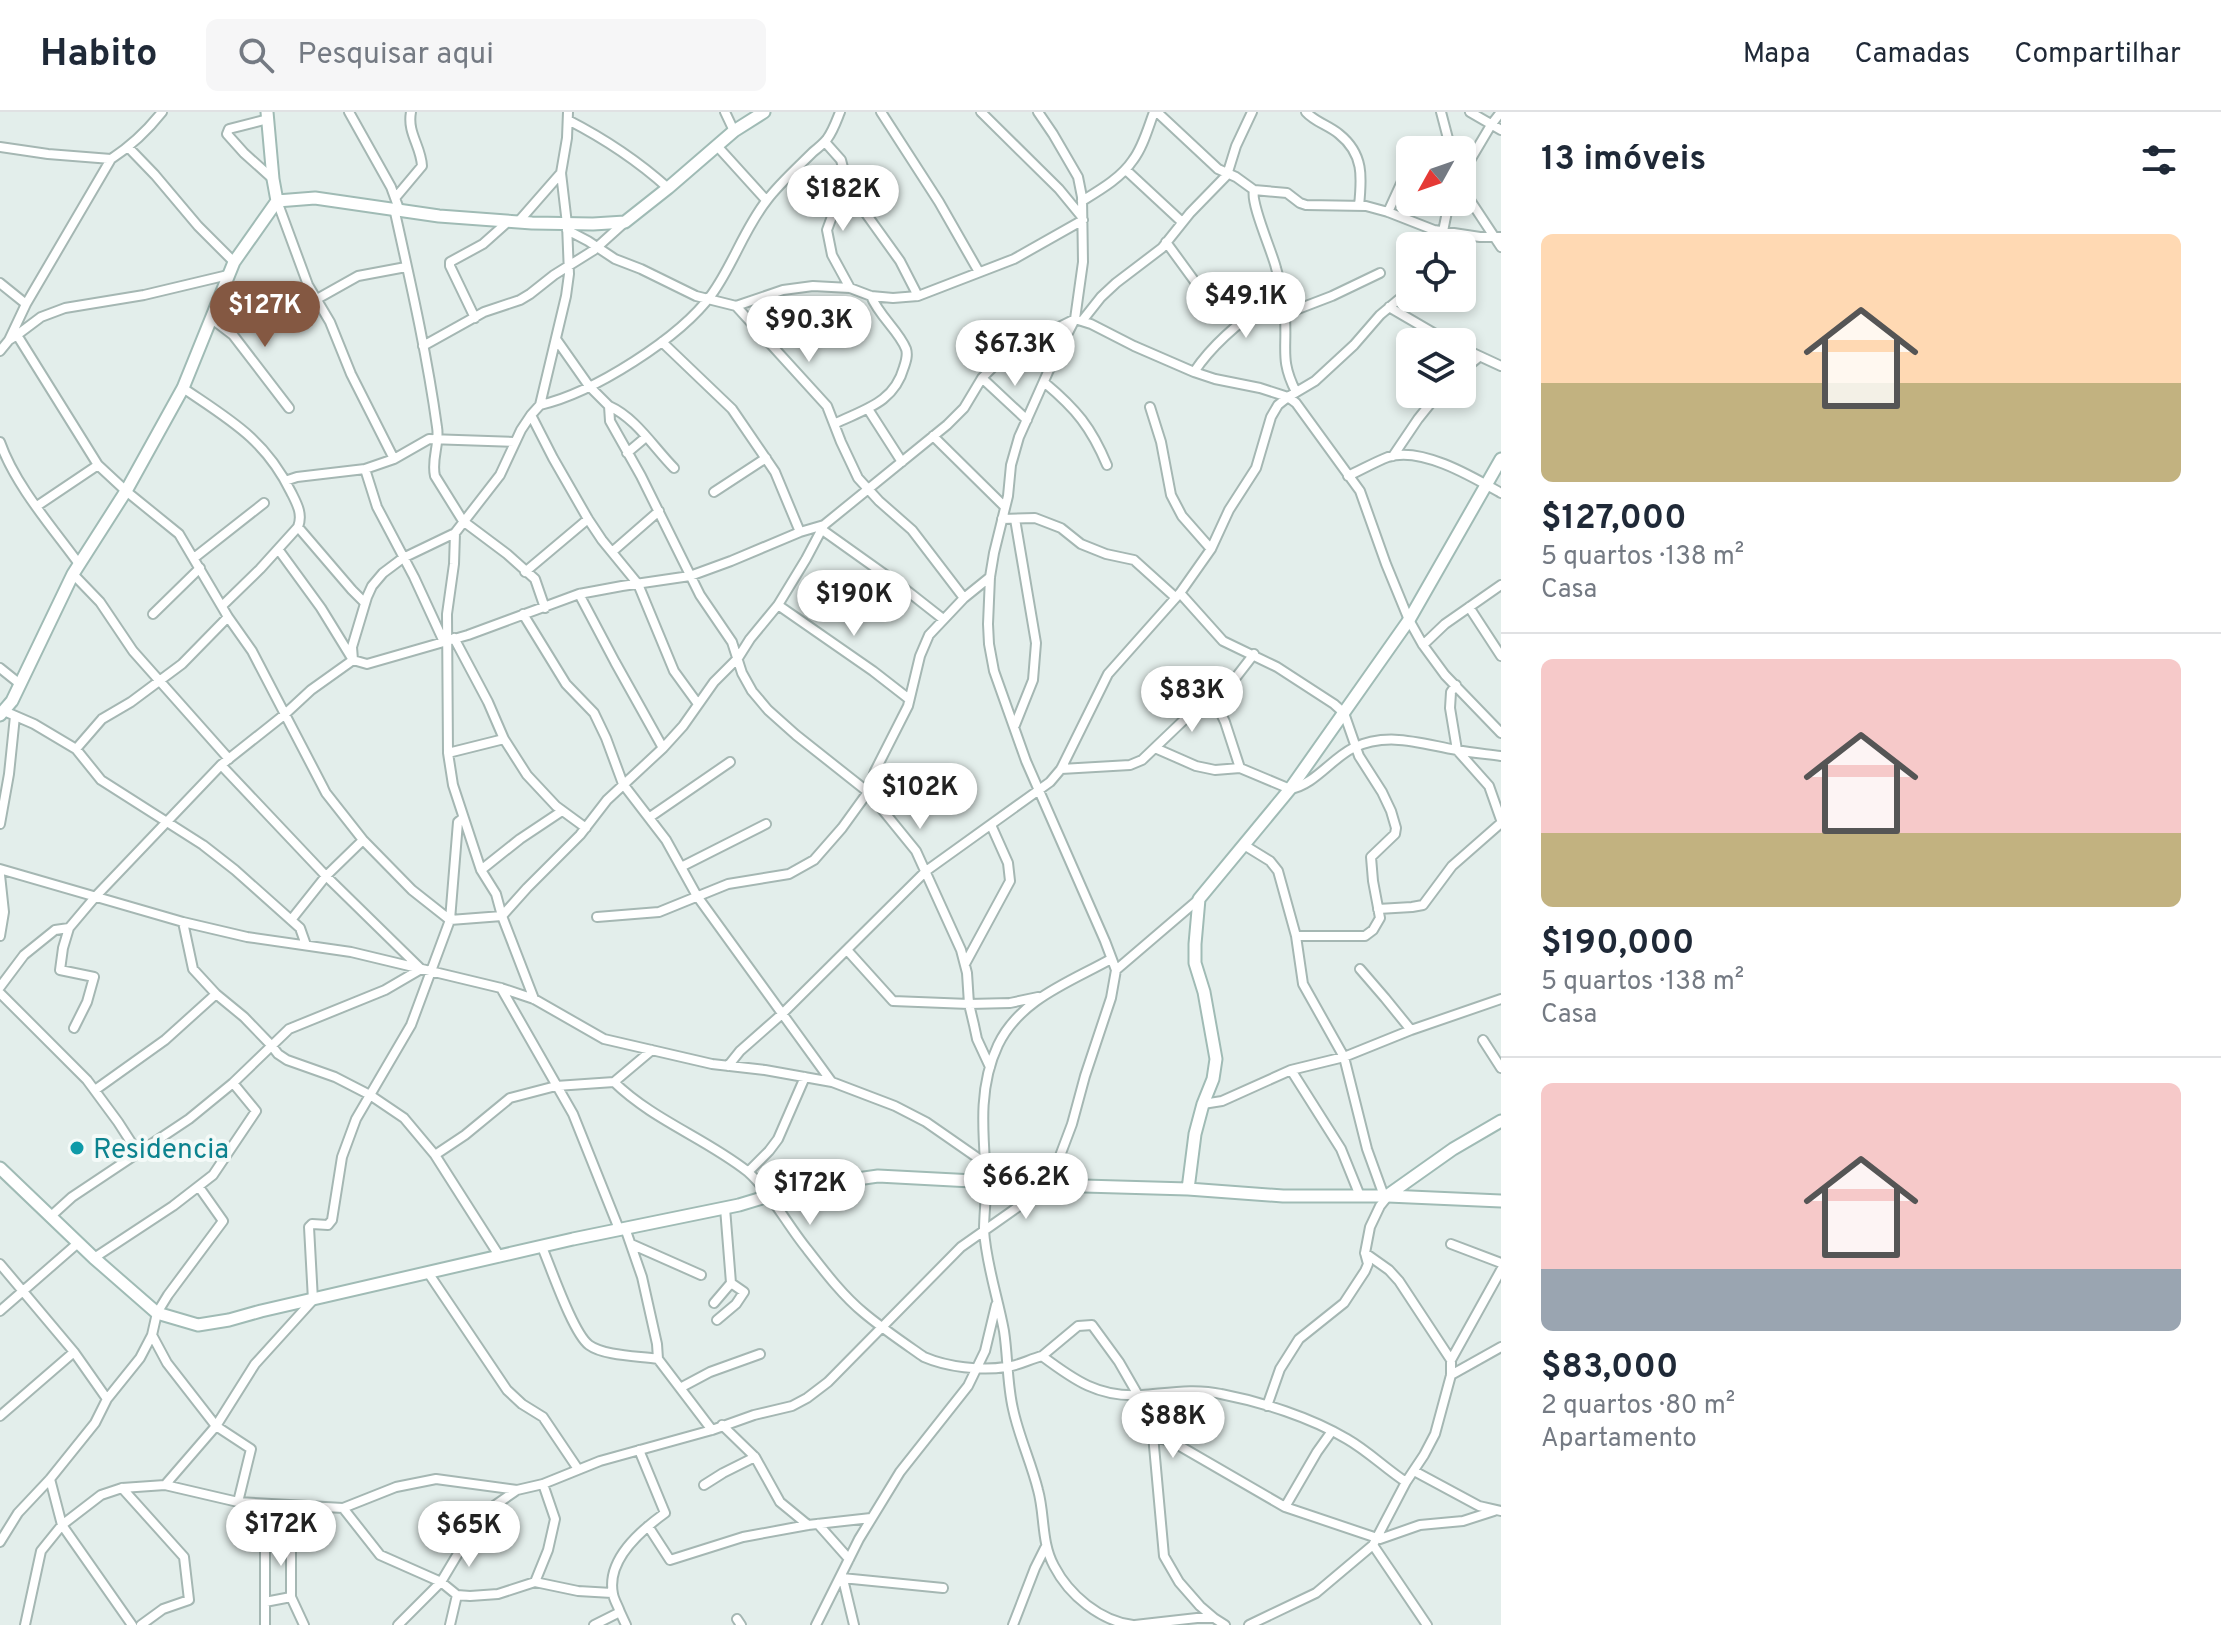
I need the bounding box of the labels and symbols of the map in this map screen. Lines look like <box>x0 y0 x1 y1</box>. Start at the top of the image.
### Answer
north arrow <box>1396 136 1476 216</box>
pin: $182K <box>787 165 899 233</box>
pin: $49.1K <box>1181 272 1311 340</box>
pin: $127K <box>209 281 321 349</box>
pin: $90.3K <box>744 296 874 364</box>
pin: $67.3K <box>950 320 1080 388</box>
pin: $190K <box>798 570 910 638</box>
pin: $83K <box>1145 666 1239 734</box>
pin: $102K <box>864 763 976 831</box>
place label: Residencia <box>93 1133 229 1169</box>
marker: Residencia <box>68 1139 86 1157</box>
pin: $66.2K <box>961 1153 1091 1221</box>
pin: $172K <box>754 1159 866 1227</box>
pin: $88K <box>1126 1392 1220 1460</box>
pin: $172K <box>225 1500 337 1568</box>
pin: $65K <box>422 1501 516 1569</box>

